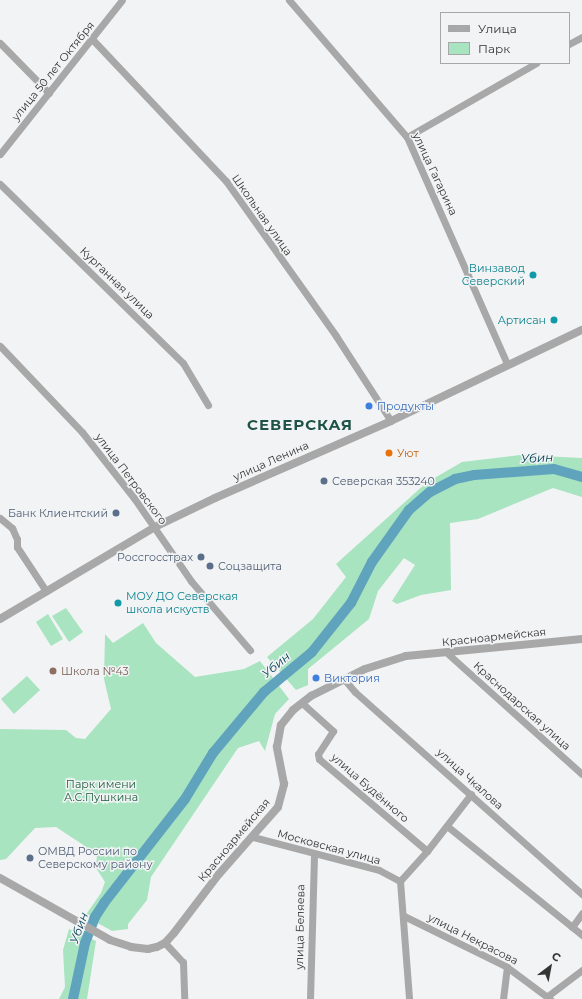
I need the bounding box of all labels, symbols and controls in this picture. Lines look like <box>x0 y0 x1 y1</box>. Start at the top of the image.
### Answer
legend <box>440 12 570 64</box>
street label: улица 50 лет Октября <box>9 19 97 123</box>
text: Улица <box>478 21 517 36</box>
text: Парк <box>478 41 510 56</box>
street label: улица Гагарина <box>410 130 460 218</box>
street label: Школьная улица <box>229 172 295 258</box>
street label: Курганная улица <box>77 244 157 322</box>
place label: Винзавод Северский <box>462 262 525 288</box>
marker: Винзавод Северский <box>528 270 538 280</box>
place label: Артисан <box>498 313 546 327</box>
marker: Артисан <box>549 315 559 325</box>
place label: Продукты <box>377 399 434 413</box>
marker: Продукты <box>364 401 374 411</box>
district label: СЕВЕРСКАЯ <box>247 416 353 434</box>
street label: улица Петровского <box>92 431 170 527</box>
street label: улица Ленина <box>231 438 311 484</box>
place label: Уют <box>397 446 419 460</box>
marker: Уют <box>384 448 394 458</box>
water label: Убин <box>521 450 553 466</box>
place label: Северская 353240 <box>332 474 435 488</box>
marker: Северская 353240 <box>319 476 329 486</box>
place label: Банк Клиентский <box>8 506 108 520</box>
marker: Банк Клиентский <box>111 508 121 518</box>
place label: Россгосстрах <box>117 550 193 564</box>
marker: Россгосстрах <box>196 552 206 562</box>
place label: Соцзащита <box>218 559 282 573</box>
marker: Соцзащита <box>205 561 215 571</box>
place label: МОУ ДО Северская школа искуств <box>126 590 238 616</box>
marker: МОУ ДО Северская школа искуств <box>113 598 123 608</box>
street label: Красноармейская <box>441 625 547 649</box>
water label: Убин <box>259 649 293 681</box>
street label: Краснодарская улица <box>471 659 573 753</box>
place label: Школа №43 <box>61 664 129 678</box>
marker: Школа №43 <box>48 666 58 676</box>
place label: Виктория <box>324 671 380 685</box>
marker: Виктория <box>311 673 321 683</box>
street label: улица Чкалова <box>434 746 506 812</box>
street label: улица Будённого <box>328 751 412 825</box>
park label: Парк имени А.С.Пушкина <box>64 778 138 804</box>
street label: Красноармейская <box>195 796 273 884</box>
street label: Московская улица <box>276 827 382 867</box>
place label: ОМВД России по Северскому району <box>38 845 153 871</box>
marker: ОМВД России по Северскому району <box>25 853 35 863</box>
street label: улица Беляева <box>293 884 307 970</box>
water label: Убин <box>67 910 91 946</box>
street label: улица Некрасова <box>426 911 520 967</box>
north arrow <box>530 947 570 987</box>
text: С <box>549 949 563 965</box>

